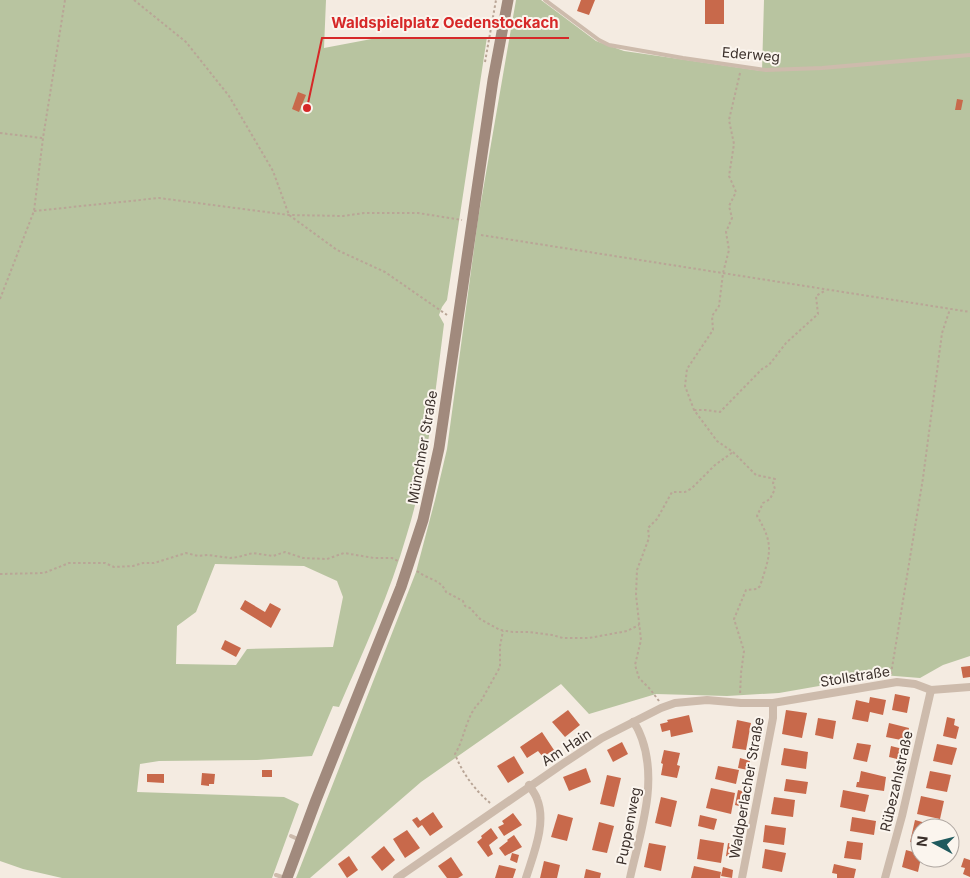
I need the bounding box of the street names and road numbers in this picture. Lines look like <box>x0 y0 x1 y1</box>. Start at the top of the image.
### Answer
street label: Ederweg <box>721 43 781 65</box>
street label: Münchner Straße <box>404 389 440 505</box>
street label: Stollstraße <box>819 662 891 690</box>
street label: Waldperlacher Straße <box>725 716 767 860</box>
street label: Am Hain <box>538 725 594 769</box>
street label: Rübezahlstraße <box>876 729 916 833</box>
street label: Puppenweg <box>612 786 644 866</box>

